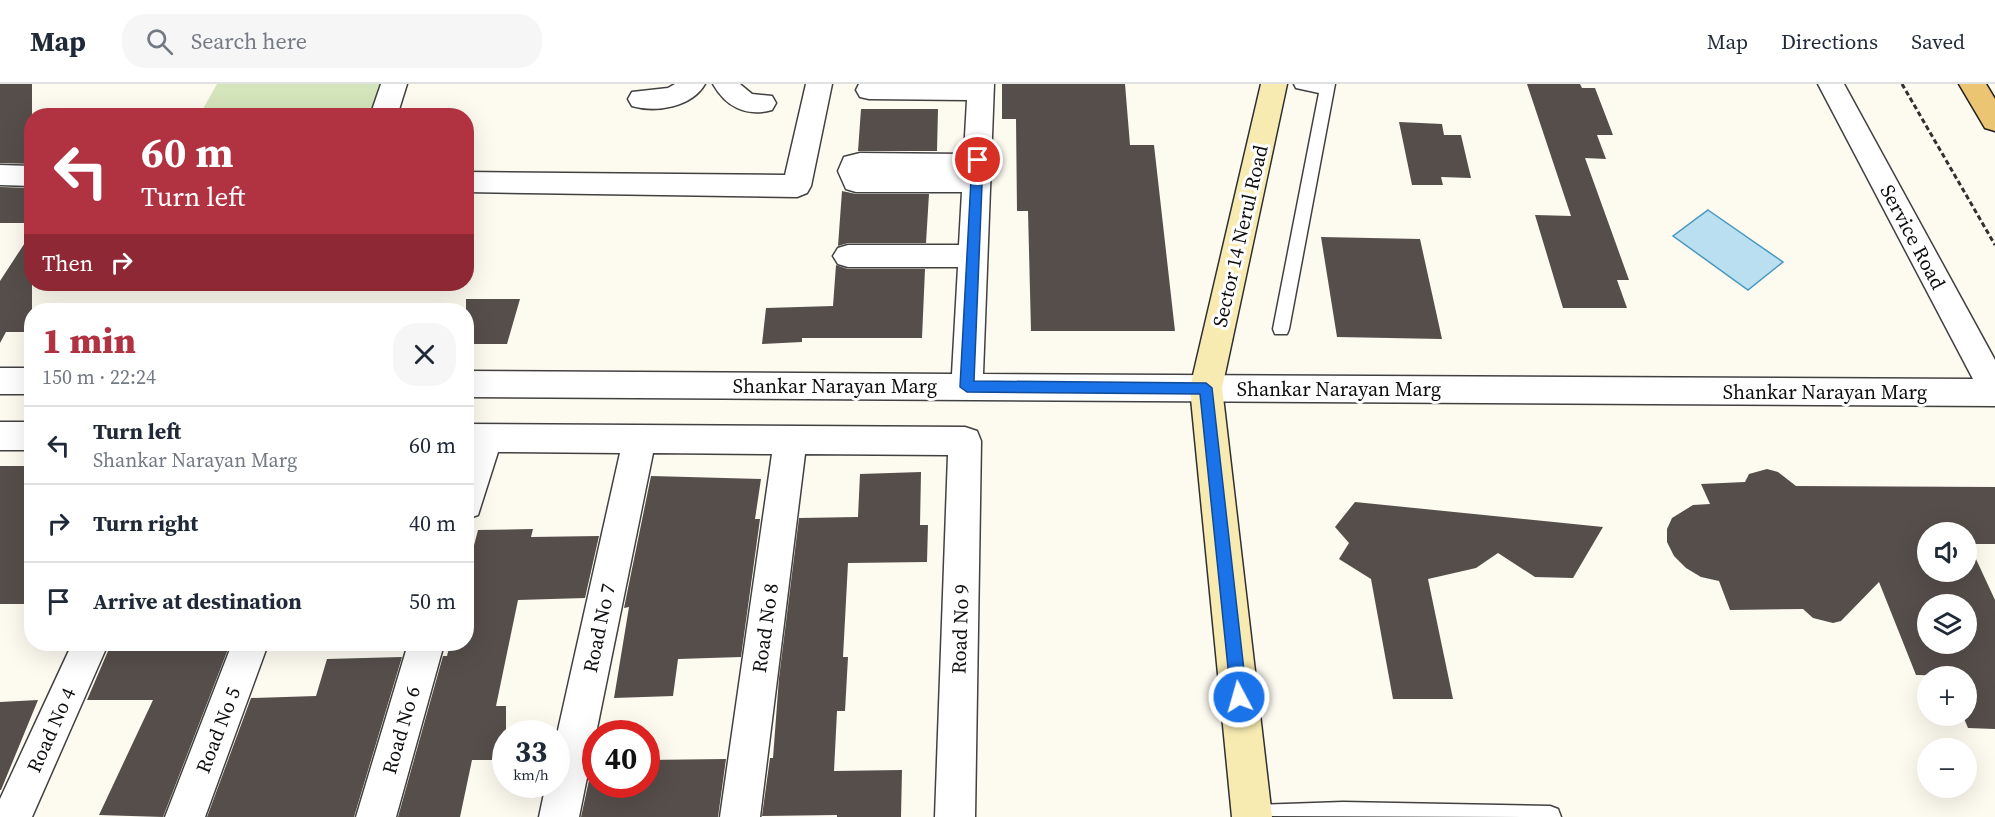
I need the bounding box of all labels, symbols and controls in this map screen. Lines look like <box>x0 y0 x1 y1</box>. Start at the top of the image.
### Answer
search box <box>122 14 542 68</box>
text: Map <box>30 22 86 60</box>
icon: search <box>143 25 176 58</box>
text: Search here <box>191 26 307 56</box>
text: Map <box>1707 27 1748 56</box>
text: Directions <box>1781 27 1878 56</box>
text: Saved <box>1911 27 1965 56</box>
text: 60 m <box>141 123 234 181</box>
icon: left <box>42 132 120 210</box>
pin <box>952 134 1003 185</box>
street label: Sector 14 Nerul Road <box>1205 142 1275 330</box>
icon: arrive <box>961 143 994 176</box>
text: Turn left <box>141 178 245 215</box>
street label: Service Road <box>1874 180 1953 295</box>
icon: right <box>105 246 138 279</box>
text: Then <box>42 248 93 278</box>
text: 1 min <box>42 316 136 365</box>
button: close <box>393 323 456 386</box>
text: 150 m · 22:24 <box>42 363 156 391</box>
street label: Shankar Narayan Marg <box>733 372 937 400</box>
street label: Shankar Narayan Marg <box>1237 375 1441 403</box>
street label: Shankar Narayan Marg <box>1723 378 1927 406</box>
text: Turn left <box>93 416 181 446</box>
icon: left <box>42 429 75 462</box>
text: 60 m <box>409 430 456 460</box>
text: Shankar Narayan Marg <box>93 446 297 474</box>
icon: right <box>42 507 75 540</box>
text: Turn right <box>93 508 198 538</box>
text: 40 m <box>409 508 456 538</box>
map controls <box>1917 522 1977 798</box>
button: sound <box>1917 522 1977 582</box>
street label: Road No 7 <box>576 581 622 675</box>
street label: Road No 8 <box>745 581 785 675</box>
street label: Road No 9 <box>944 583 976 675</box>
icon: arrive <box>42 585 75 618</box>
text: Arrive at destination <box>93 586 302 616</box>
text: 50 m <box>409 586 456 616</box>
button: layers <box>1917 594 1977 654</box>
position arrow <box>1207 665 1271 729</box>
button: + <box>1917 666 1977 726</box>
street label: Road No 4 <box>20 683 82 777</box>
street label: Road No 5 <box>189 683 247 777</box>
street label: Road No 6 <box>375 683 427 777</box>
speed limit sign: 40 <box>582 720 660 798</box>
text: 33 <box>515 731 547 772</box>
button: − <box>1917 738 1977 798</box>
text: km/h <box>513 764 549 785</box>

